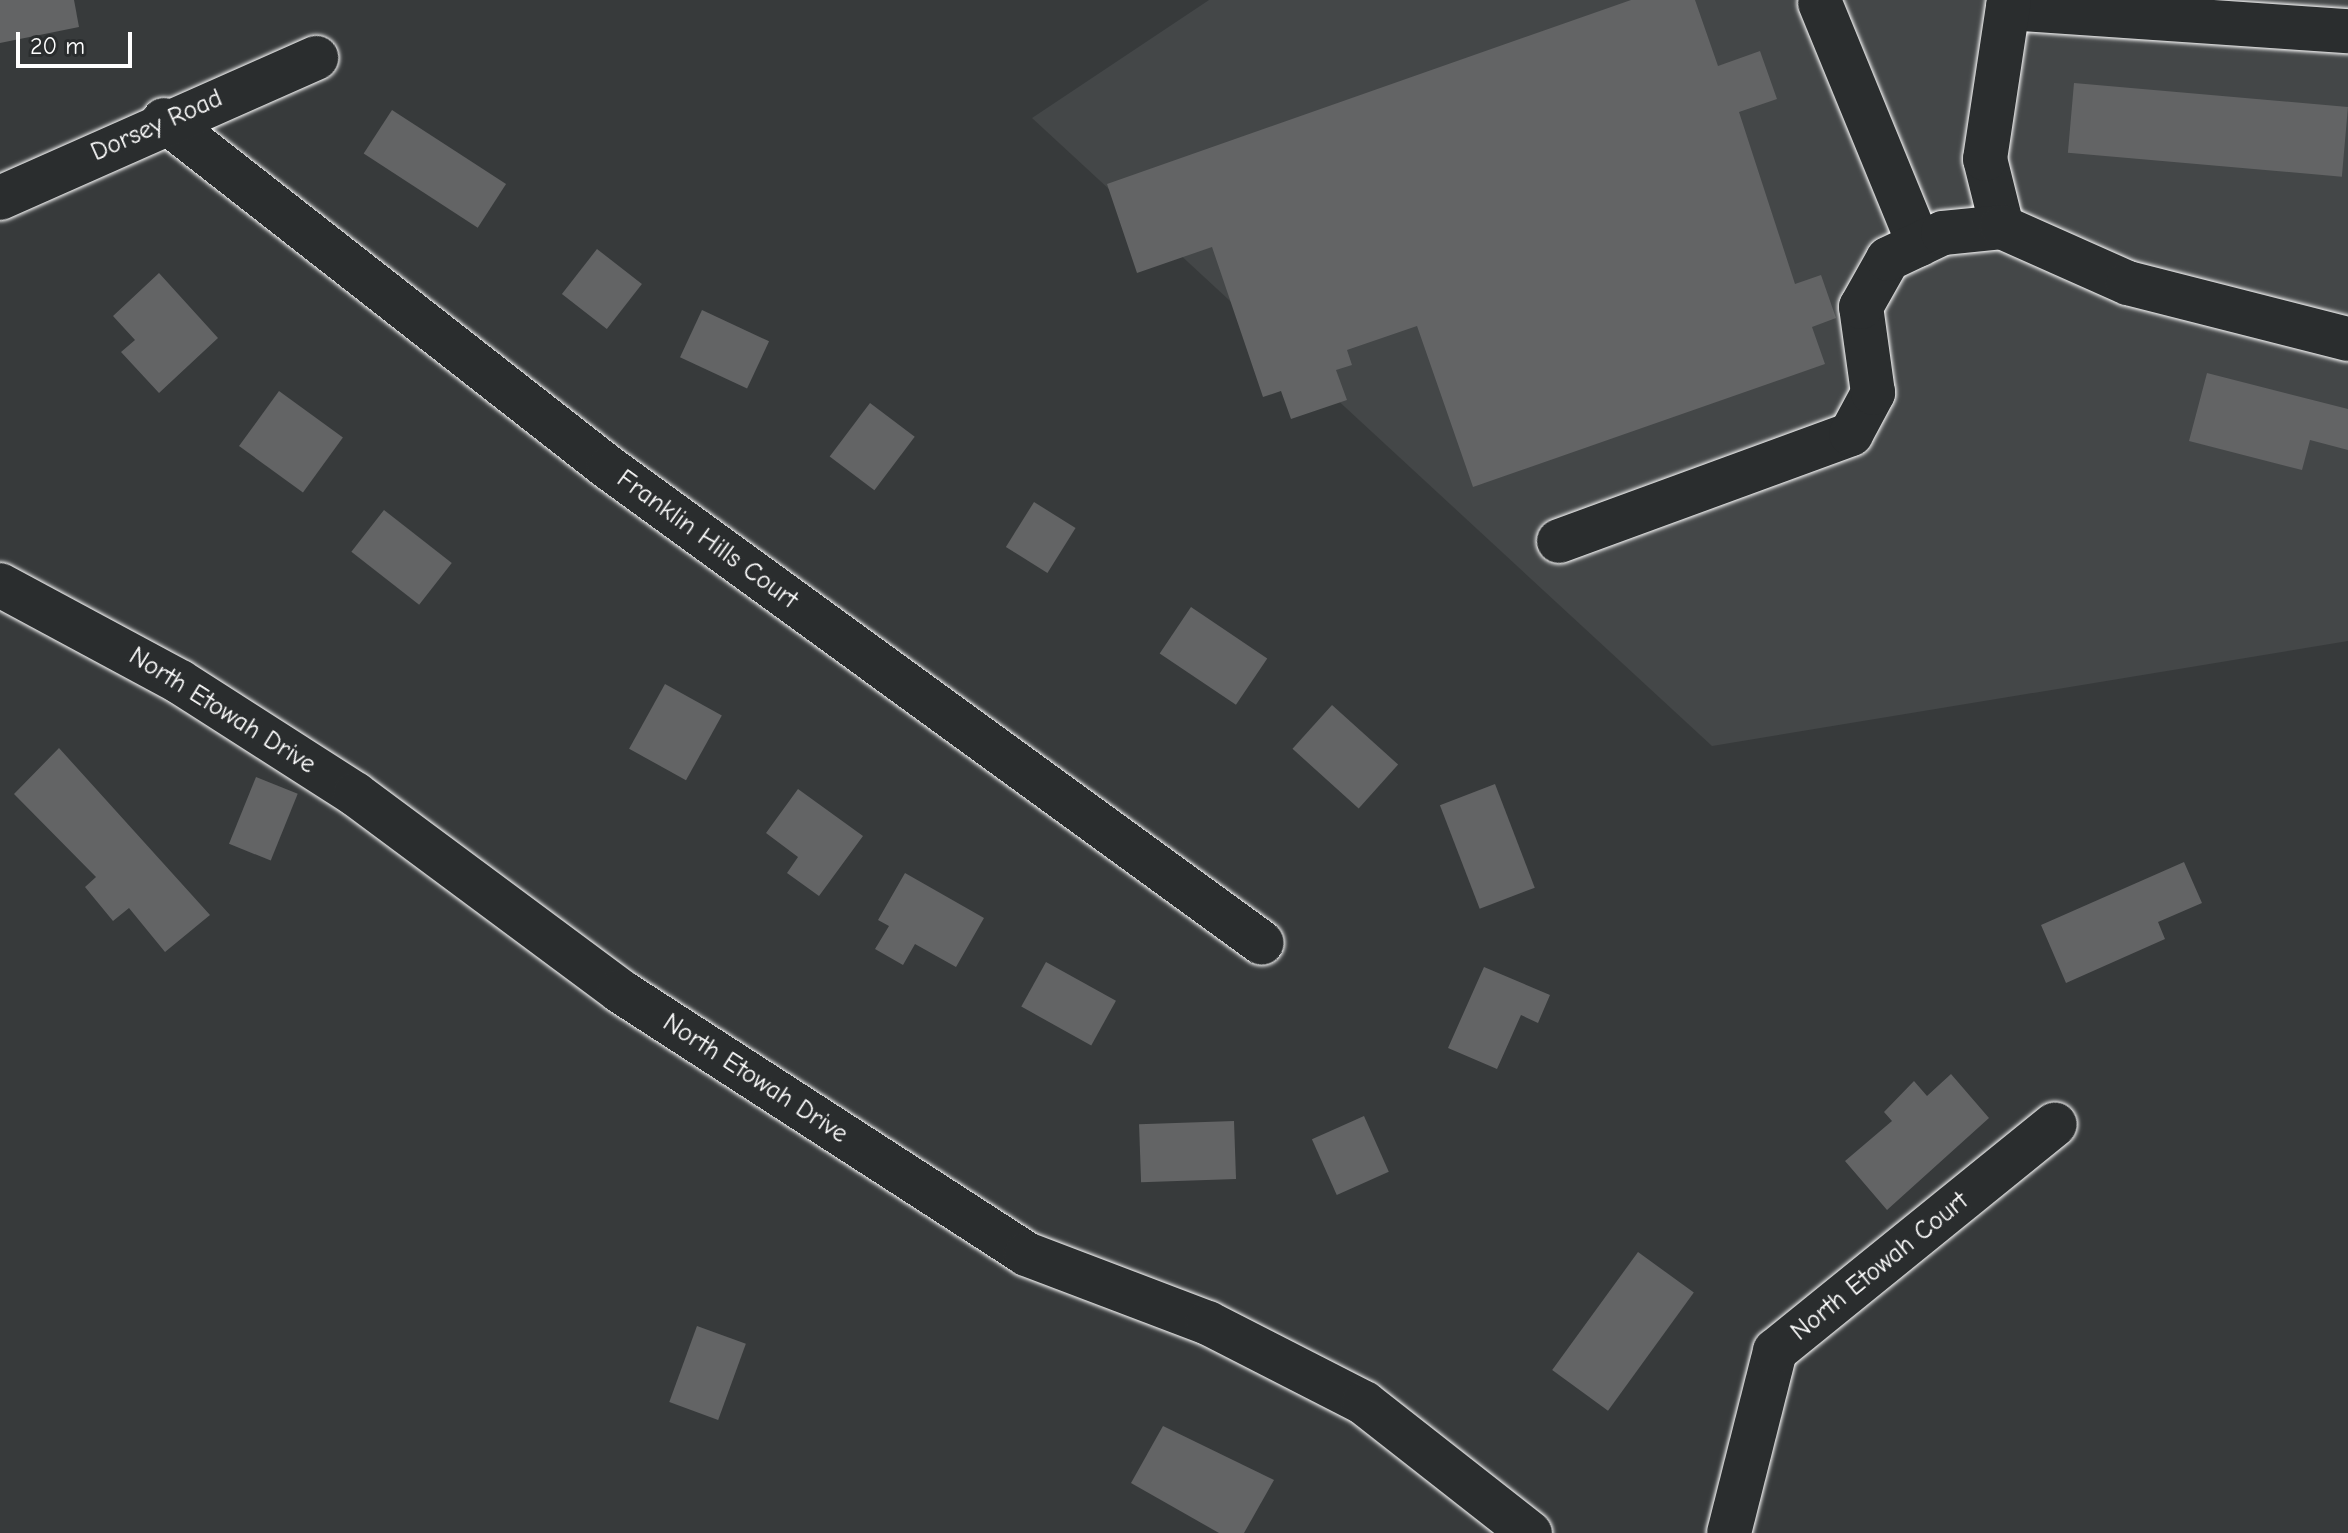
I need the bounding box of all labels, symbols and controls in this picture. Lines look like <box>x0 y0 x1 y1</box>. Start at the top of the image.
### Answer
scale bar <box>20 16 136 66</box>
text: 20 m <box>30 32 85 60</box>
street label: Dorsey Road <box>86 83 228 169</box>
street label: Franklin Hills Court <box>610 464 804 616</box>
street label: North Etowah Drive <box>123 641 321 781</box>
street label: North Etowah Drive <box>657 1008 853 1150</box>
street label: North Etowah Court <box>1785 1186 1975 1348</box>

